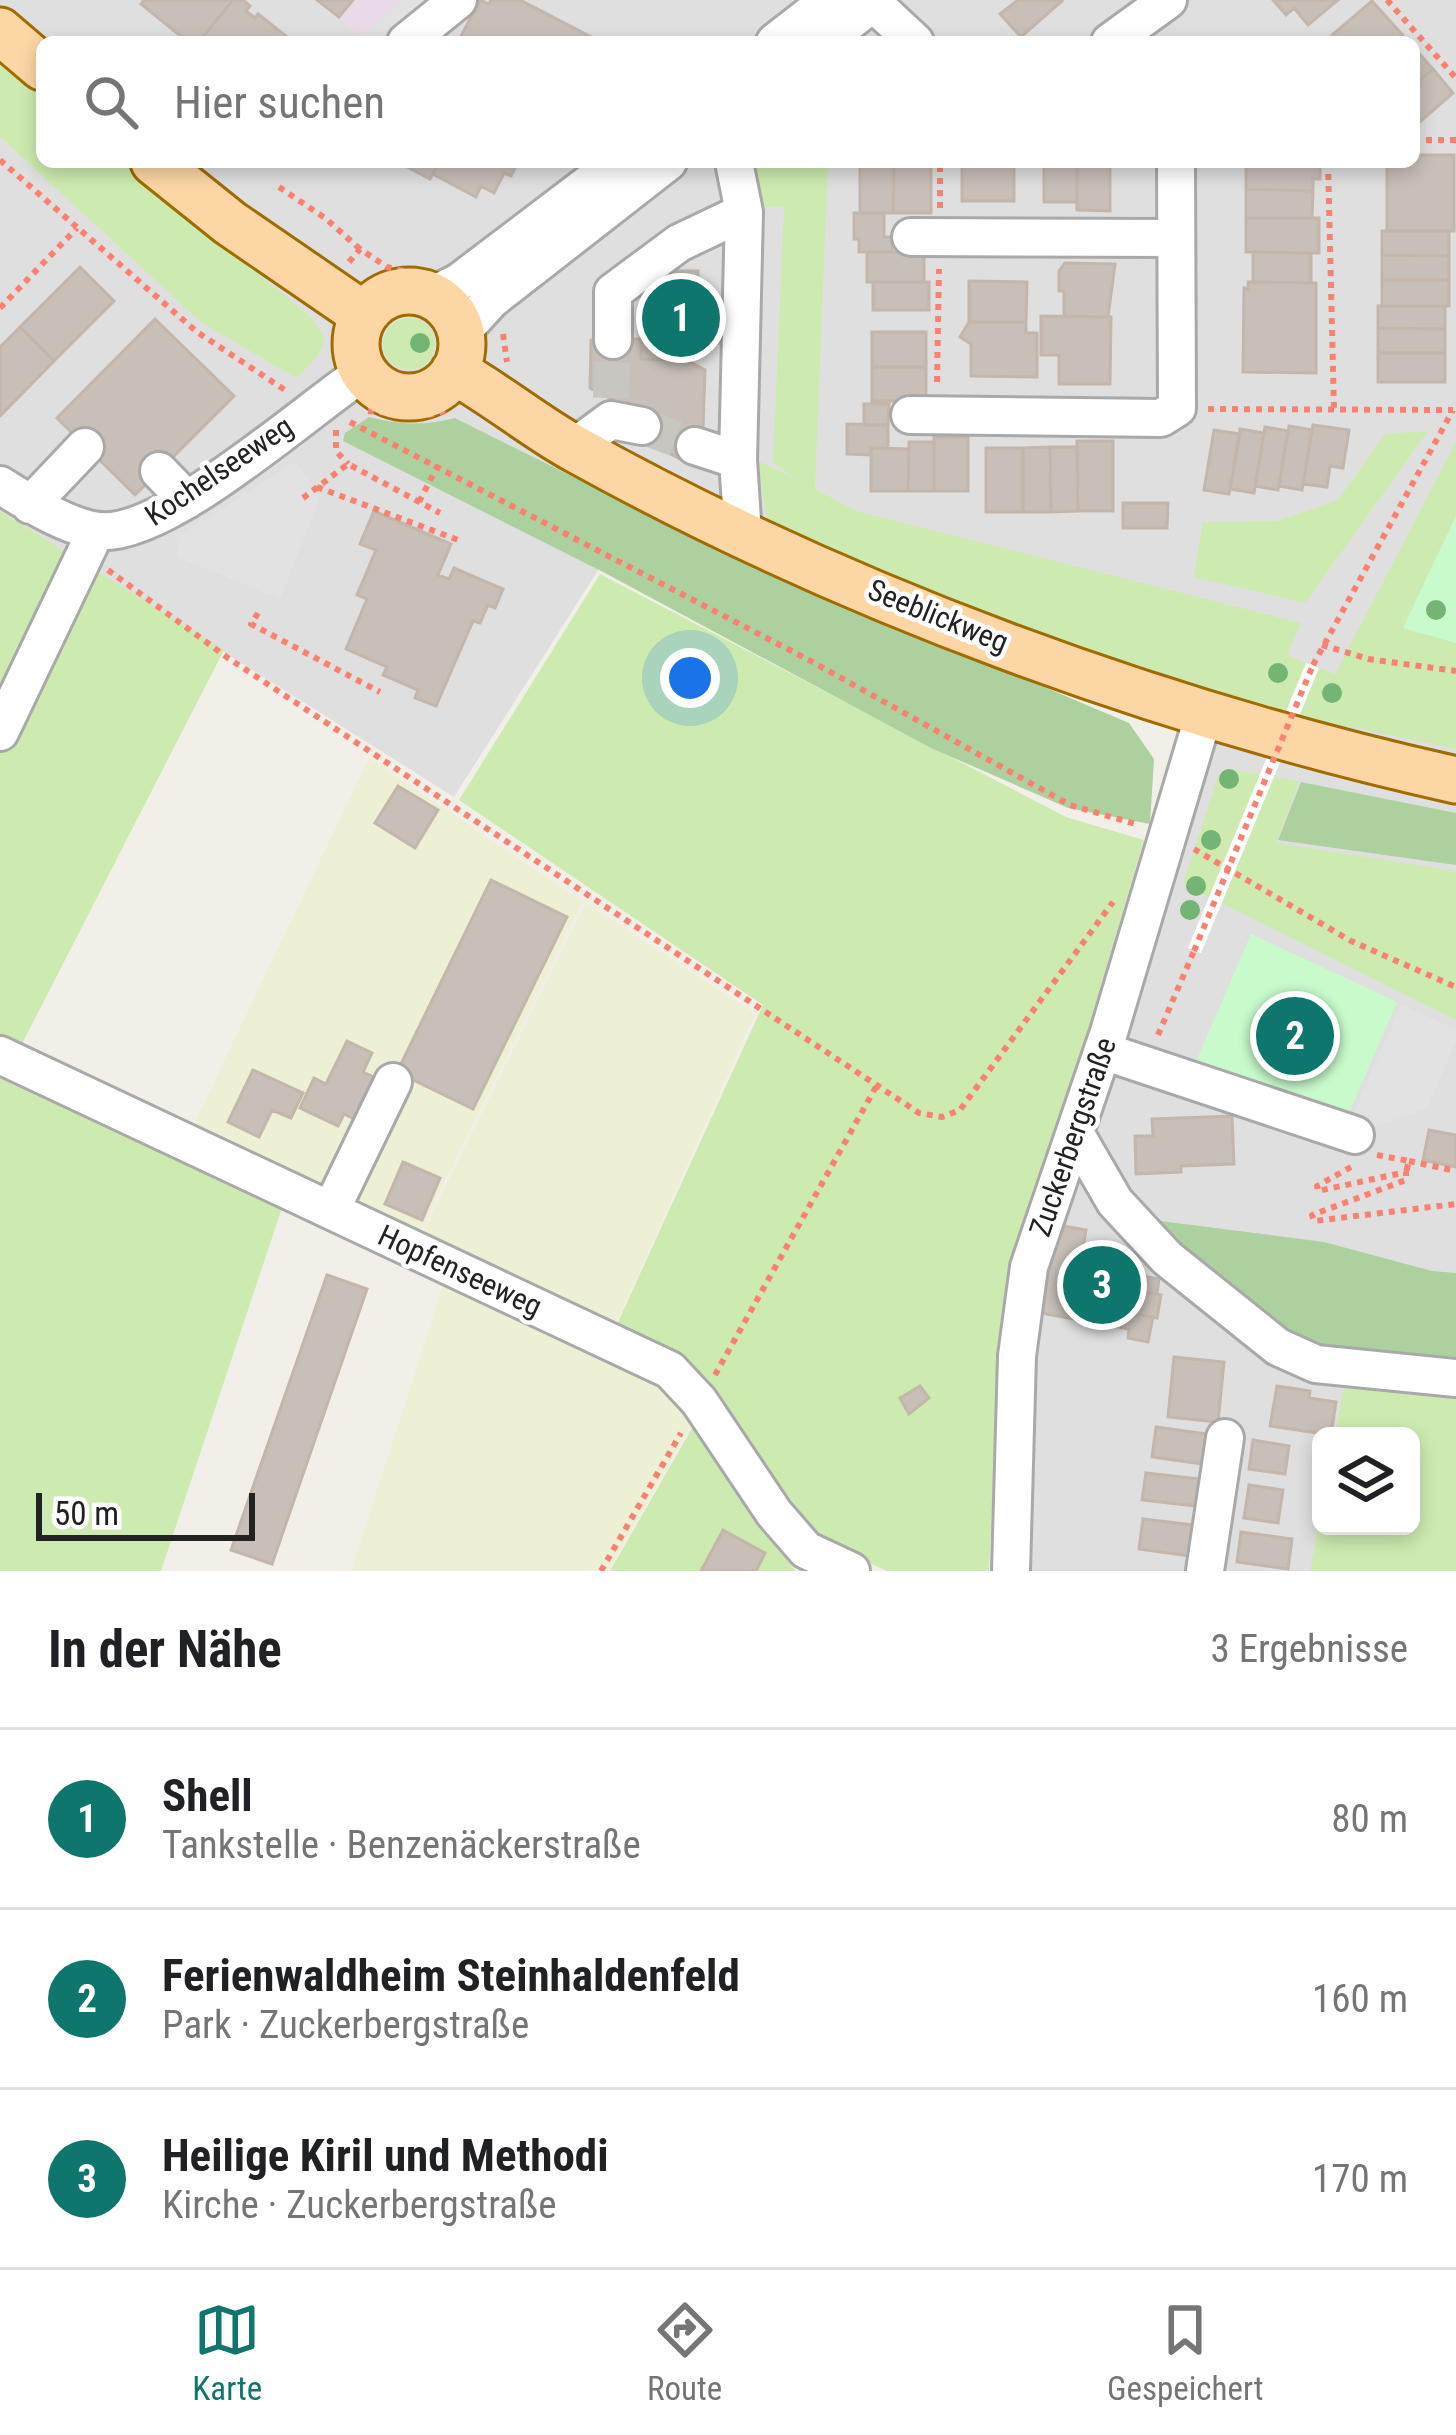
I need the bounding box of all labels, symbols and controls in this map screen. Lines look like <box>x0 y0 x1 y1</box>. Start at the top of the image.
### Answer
search box <box>36 36 1420 168</box>
icon: search <box>78 69 144 135</box>
text: Hier suchen <box>174 76 385 129</box>
pin: 1 <box>642 273 720 363</box>
street label: Kochelseeweg <box>138 408 299 533</box>
street label: Seeblickweg <box>863 572 1013 659</box>
your location <box>660 648 720 708</box>
pin: 2 <box>1256 991 1334 1081</box>
street label: Zuckerbergstraße <box>1022 1033 1123 1241</box>
street label: Hopfenseeweg <box>373 1217 548 1324</box>
pin: 3 <box>1063 1240 1141 1330</box>
map controls <box>1312 1427 1420 1535</box>
button: layers <box>1312 1427 1420 1535</box>
scale bar <box>36 1487 255 1540</box>
text: 50 m <box>54 1494 119 1533</box>
text: In der Nähe <box>48 1620 282 1679</box>
text: 3 Ergebnisse <box>1210 1626 1408 1672</box>
text: Shell <box>162 1769 253 1822</box>
text: 1 <box>77 1796 97 1842</box>
text: 80 m <box>1331 1796 1408 1842</box>
text: Tankstelle · Benzenäckerstraße <box>162 1822 641 1868</box>
text: Ferienwaldheim Steinhaldenfeld <box>162 1949 740 2002</box>
text: 2 <box>77 1976 97 2022</box>
text: 160 m <box>1312 1976 1408 2022</box>
text: Park · Zuckerbergstraße <box>162 2002 529 2048</box>
text: Heilige Kiril und Methodi <box>162 2129 608 2182</box>
text: 3 <box>77 2156 97 2202</box>
text: 170 m <box>1312 2156 1408 2202</box>
text: Kirche · Zuckerbergstraße <box>162 2182 557 2228</box>
tab: Karte <box>192 2297 262 2408</box>
tab: Route <box>647 2297 722 2408</box>
tab: Gespeichert <box>1107 2297 1264 2408</box>

